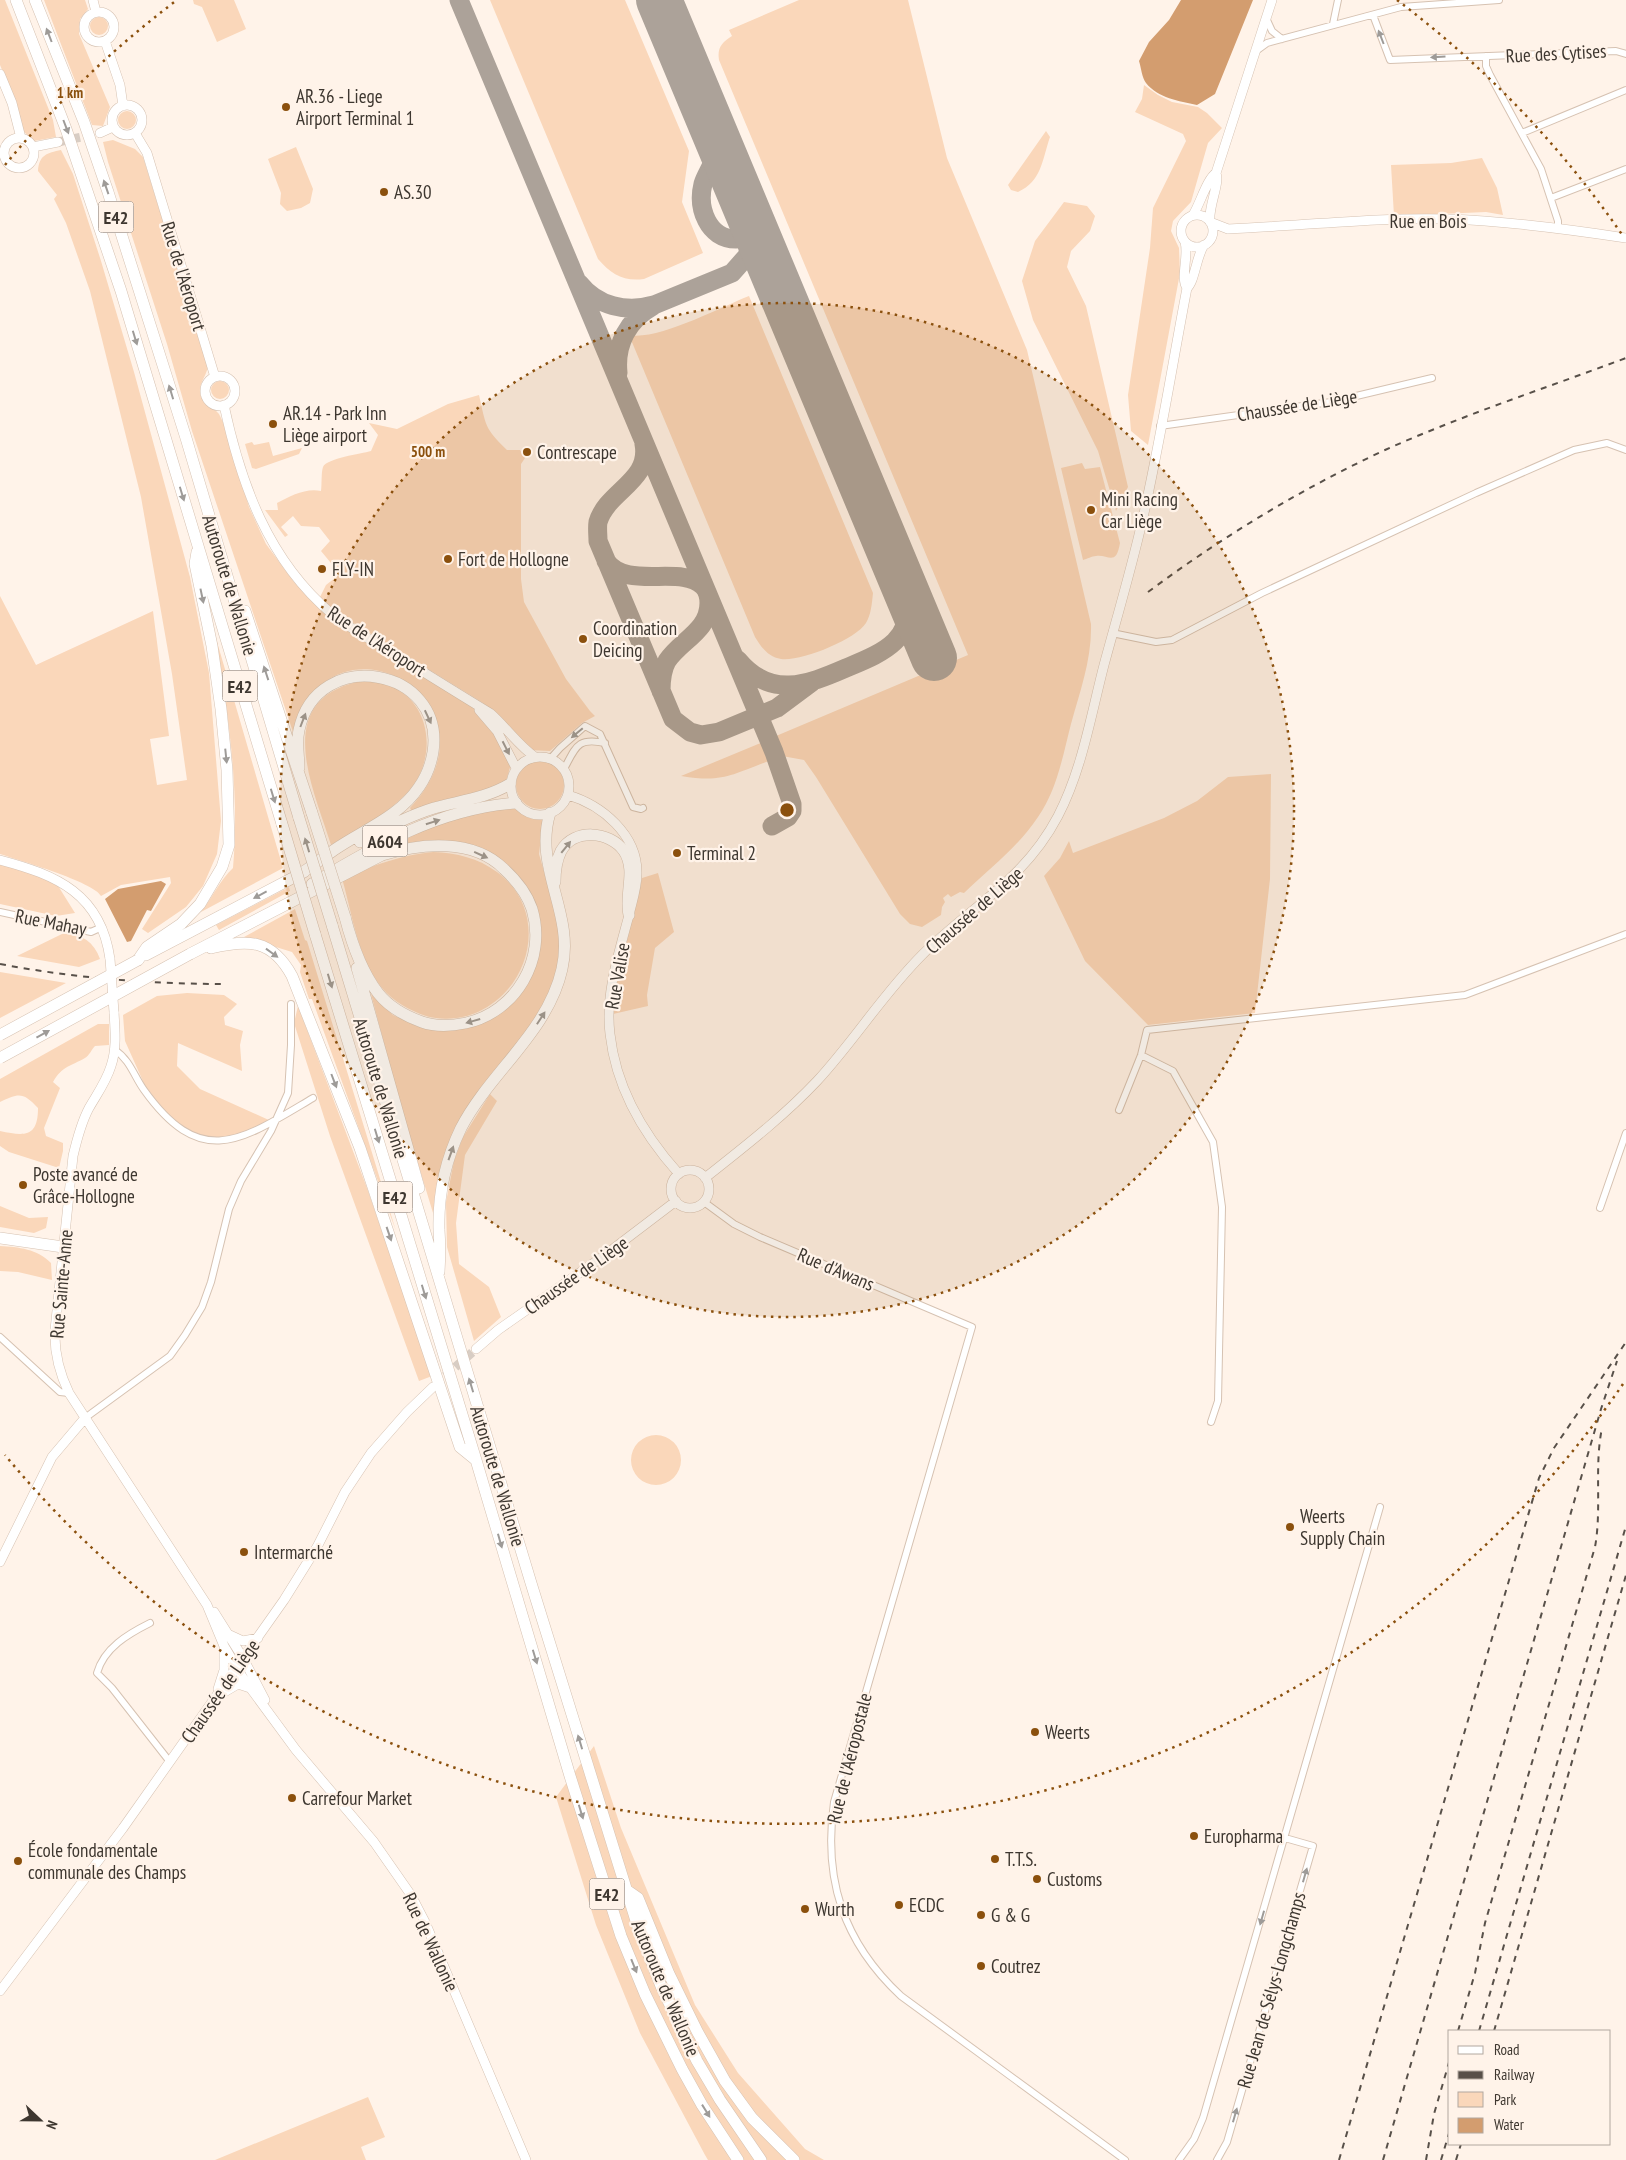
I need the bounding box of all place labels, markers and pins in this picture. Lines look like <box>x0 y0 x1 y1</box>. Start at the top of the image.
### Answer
place label: AR.36 - Liege Airport Terminal 1 <box>296 84 414 130</box>
marker: AR.36 - Liege Airport Terminal 1 <box>280 101 292 113</box>
place label: AS.30 <box>394 180 432 204</box>
marker: AS.30 <box>378 186 390 198</box>
place label: AR.14 - Park Inn Liège airport <box>283 401 387 447</box>
marker: AR.14 - Park Inn Liège airport <box>267 418 279 430</box>
place label: Contrescape <box>537 440 617 464</box>
marker: Contrescape <box>521 446 533 458</box>
place label: Mini Racing Car Liège <box>1101 487 1178 533</box>
marker: Mini Racing Car Liège <box>1085 504 1097 516</box>
place label: Fort de Hollogne <box>458 547 569 571</box>
marker: Fort de Hollogne <box>442 553 454 565</box>
place label: FLY-IN <box>332 557 374 581</box>
marker: FLY-IN <box>316 563 328 575</box>
place label: Coordination Deicing <box>593 616 677 662</box>
marker: Coordination Deicing <box>577 633 589 645</box>
centre of rings <box>778 801 796 819</box>
place label: Terminal 2 <box>687 841 756 865</box>
marker: Terminal 2 <box>671 847 683 859</box>
place label: Poste avancé de Grâce-Hollogne <box>33 1162 138 1208</box>
marker: Poste avancé de Grâce-Hollogne <box>17 1179 29 1191</box>
place label: Weerts Supply Chain <box>1300 1504 1385 1550</box>
marker: Weerts Supply Chain <box>1284 1521 1296 1533</box>
place label: Intermarché <box>254 1540 333 1564</box>
marker: Intermarché <box>238 1546 250 1558</box>
place label: Weerts <box>1045 1720 1090 1744</box>
marker: Weerts <box>1029 1726 1041 1738</box>
place label: Carrefour Market <box>302 1786 413 1810</box>
marker: Carrefour Market <box>286 1792 298 1804</box>
place label: Europharma <box>1204 1824 1283 1848</box>
marker: Europharma <box>1188 1830 1200 1842</box>
place label: École fondamentale communale des Champs <box>28 1838 186 1884</box>
place label: T.T.S. <box>1005 1847 1037 1871</box>
marker: T.T.S. <box>989 1853 1001 1865</box>
marker: École fondamentale communale des Champs <box>12 1855 24 1867</box>
place label: Customs <box>1047 1867 1102 1891</box>
marker: Customs <box>1031 1873 1043 1885</box>
place label: ECDC <box>909 1893 945 1917</box>
place label: Wurth <box>815 1897 855 1921</box>
marker: ECDC <box>893 1899 905 1911</box>
marker: Wurth <box>799 1903 811 1915</box>
place label: G & G <box>991 1903 1030 1927</box>
marker: G & G <box>975 1909 987 1921</box>
place label: Coutrez <box>991 1954 1041 1978</box>
marker: Coutrez <box>975 1960 987 1972</box>

